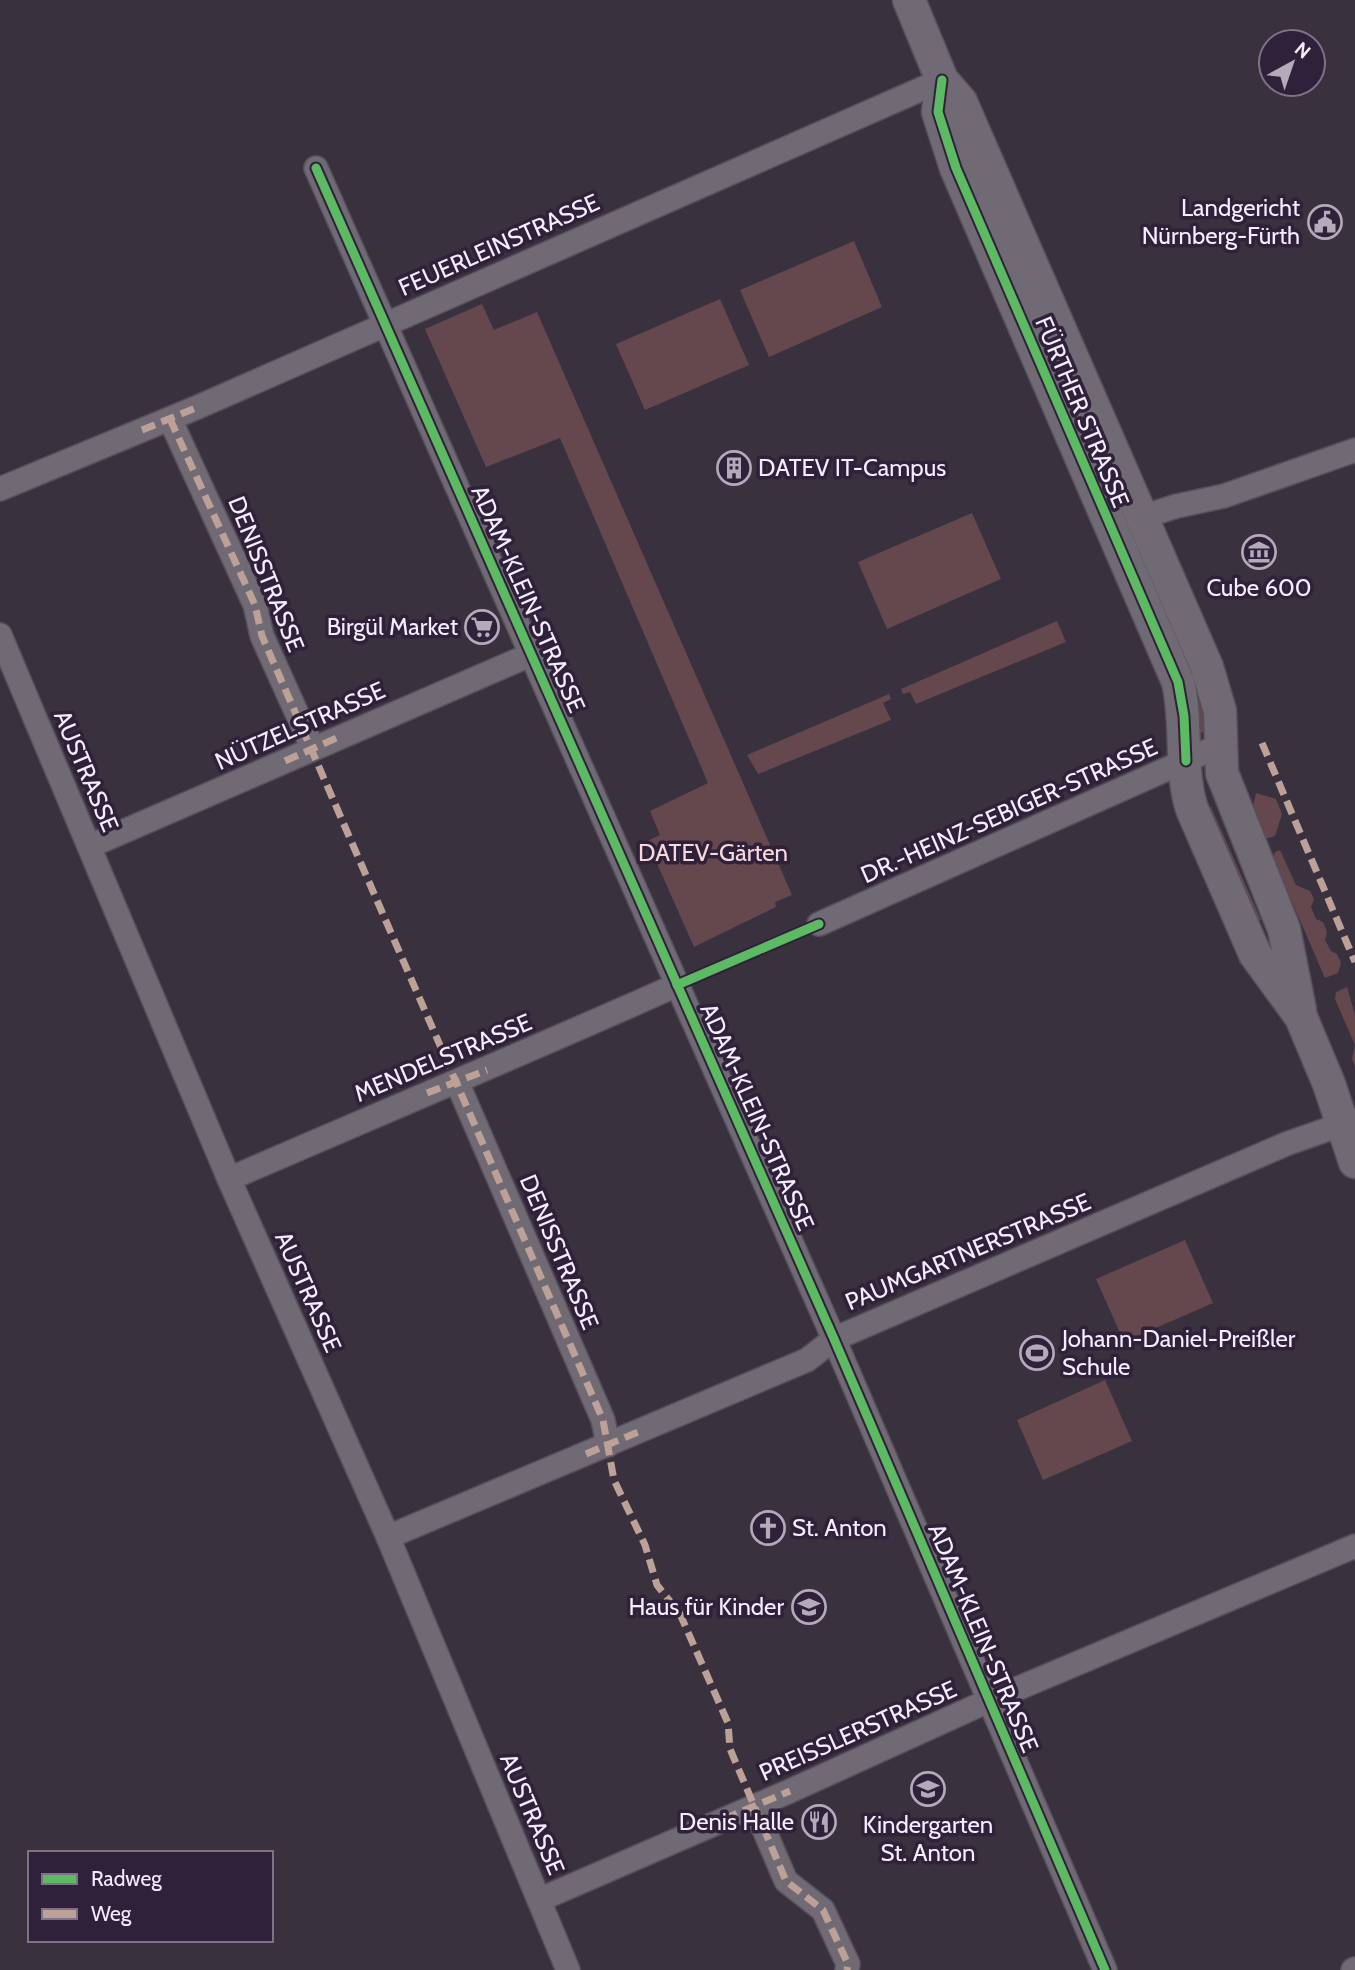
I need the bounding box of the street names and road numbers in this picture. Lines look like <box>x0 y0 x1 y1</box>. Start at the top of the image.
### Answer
street label: FEUERLEINSTRASSE <box>394 187 604 302</box>
street label: FÜRTHER STRASSE <box>1029 312 1136 512</box>
street label: ADAM-KLEIN-STRASSE <box>465 481 592 717</box>
street label: DENISSTRASSE <box>222 492 311 656</box>
street label: NÜTZELSTRASSE <box>210 675 389 776</box>
street label: AUSTRASSE <box>48 706 125 836</box>
street label: DR.-HEINZ-SEBIGER-STRASSE <box>856 732 1161 889</box>
street label: ADAM-KLEIN-STRASSE <box>694 999 821 1235</box>
street label: MENDELSTRASSE <box>350 1007 536 1108</box>
street label: DENISSTRASSE <box>514 1170 605 1333</box>
street label: PAUMGARTNERSTRASSE <box>841 1187 1095 1316</box>
street label: AUSTRASSE <box>269 1227 348 1357</box>
street label: ADAM-KLEIN-STRASSE <box>922 1519 1045 1756</box>
street label: PREISSLERSTRASSE <box>755 1674 961 1787</box>
street label: AUSTRASSE <box>494 1749 571 1879</box>

